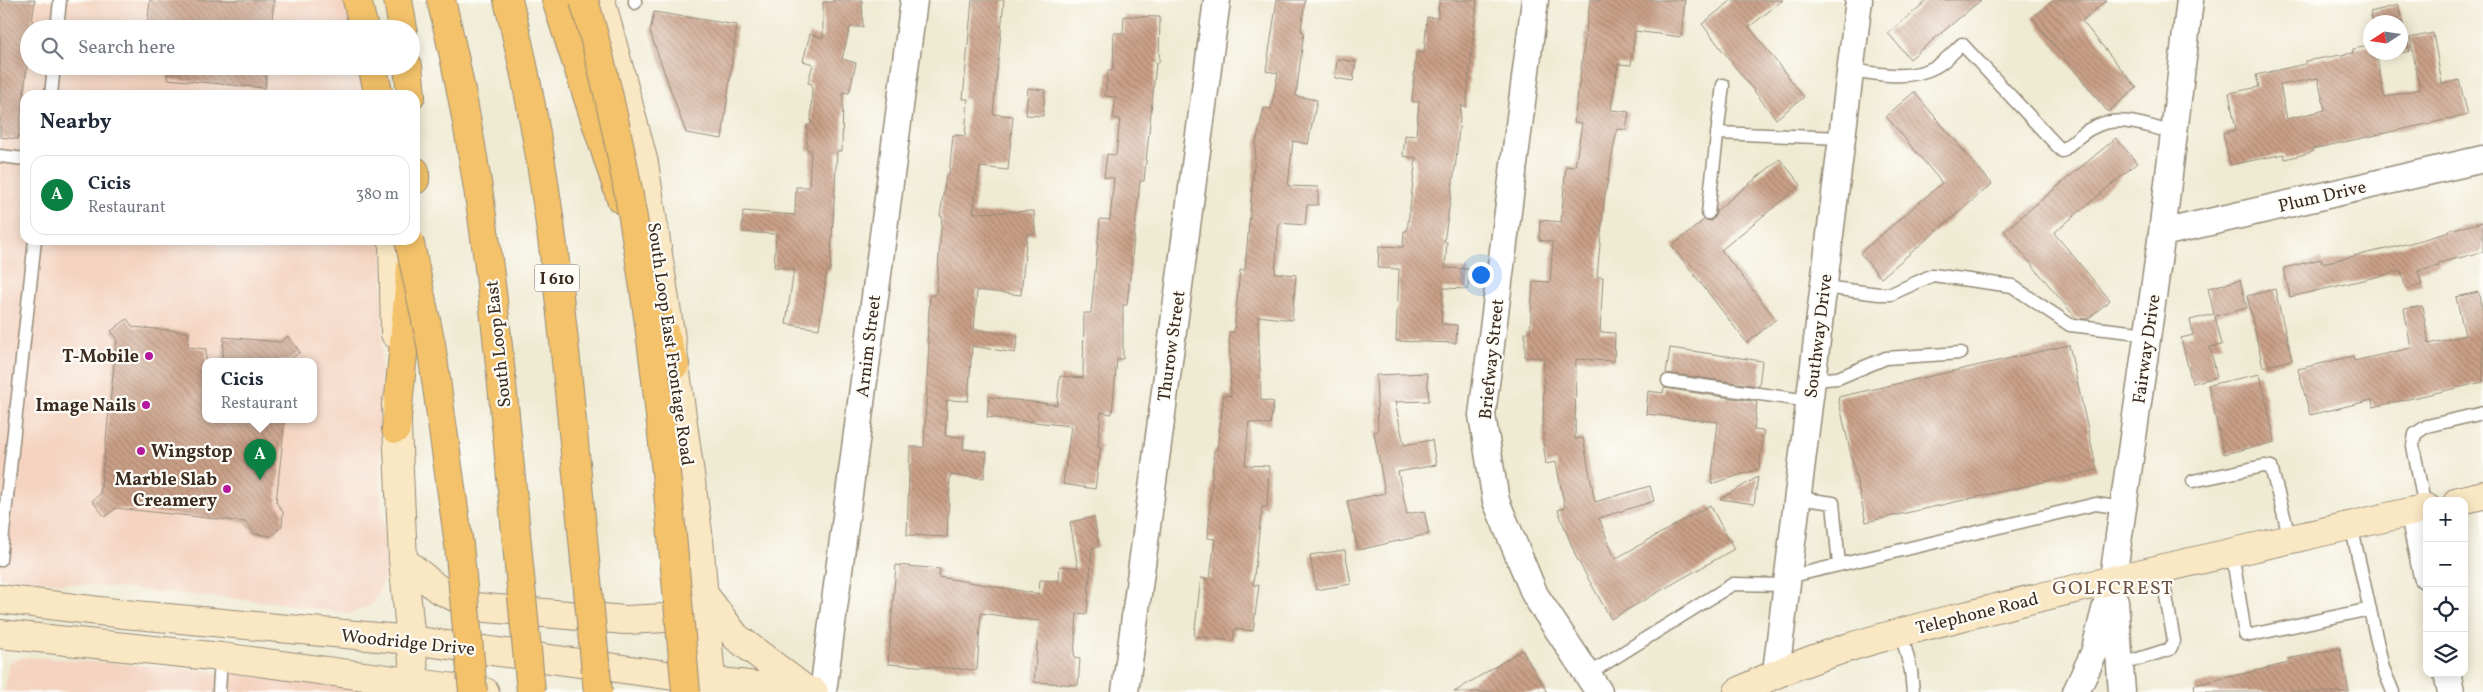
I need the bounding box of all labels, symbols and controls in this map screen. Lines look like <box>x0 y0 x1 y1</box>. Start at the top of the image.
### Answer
north arrow <box>2363 15 2408 60</box>
search box <box>20 20 420 75</box>
icon: search <box>38 34 66 62</box>
text: Search here <box>78 35 175 61</box>
text: Nearby <box>40 108 111 137</box>
text: Cicis <box>88 171 131 197</box>
street label: Plum Drive <box>2276 175 2369 220</box>
text: A <box>51 184 63 206</box>
text: 380 m <box>356 184 399 206</box>
text: Restaurant <box>88 197 166 219</box>
street label: South Loop East Frontage Road <box>640 221 699 468</box>
your location <box>1468 262 1494 288</box>
road number: I 610 <box>534 264 580 292</box>
street label: Southway Drive <box>1799 273 1840 400</box>
street label: South Loop East <box>480 279 519 408</box>
street label: Thurow Street <box>1152 289 1193 403</box>
street label: Arnim Street <box>851 293 888 399</box>
street label: Fairway Drive <box>2127 293 2168 406</box>
street label: Briefway Street <box>1474 298 1511 421</box>
place label: T-Mobile <box>62 345 139 370</box>
marker: T-Mobile <box>143 350 155 362</box>
popup <box>202 358 317 423</box>
text: Cicis <box>221 367 264 393</box>
text: Restaurant <box>221 393 298 415</box>
place label: Image Nails <box>36 394 136 419</box>
marker: Image Nails <box>140 399 152 411</box>
pin: A <box>244 439 276 480</box>
place label: Wingstop <box>151 440 233 465</box>
marker: Wingstop <box>135 445 147 457</box>
place label: Marble Slab Creamery <box>115 468 217 514</box>
marker: Marble Slab Creamery <box>221 483 233 495</box>
map controls <box>2423 497 2468 677</box>
button: + <box>2423 497 2468 542</box>
button: − <box>2423 542 2468 587</box>
district label: GOLFCREST <box>2052 575 2174 603</box>
street label: Telephone Road <box>1913 587 2041 642</box>
button: locate <box>2423 587 2468 632</box>
street label: Woodridge Drive <box>340 624 476 663</box>
button: layers <box>2423 632 2468 677</box>

